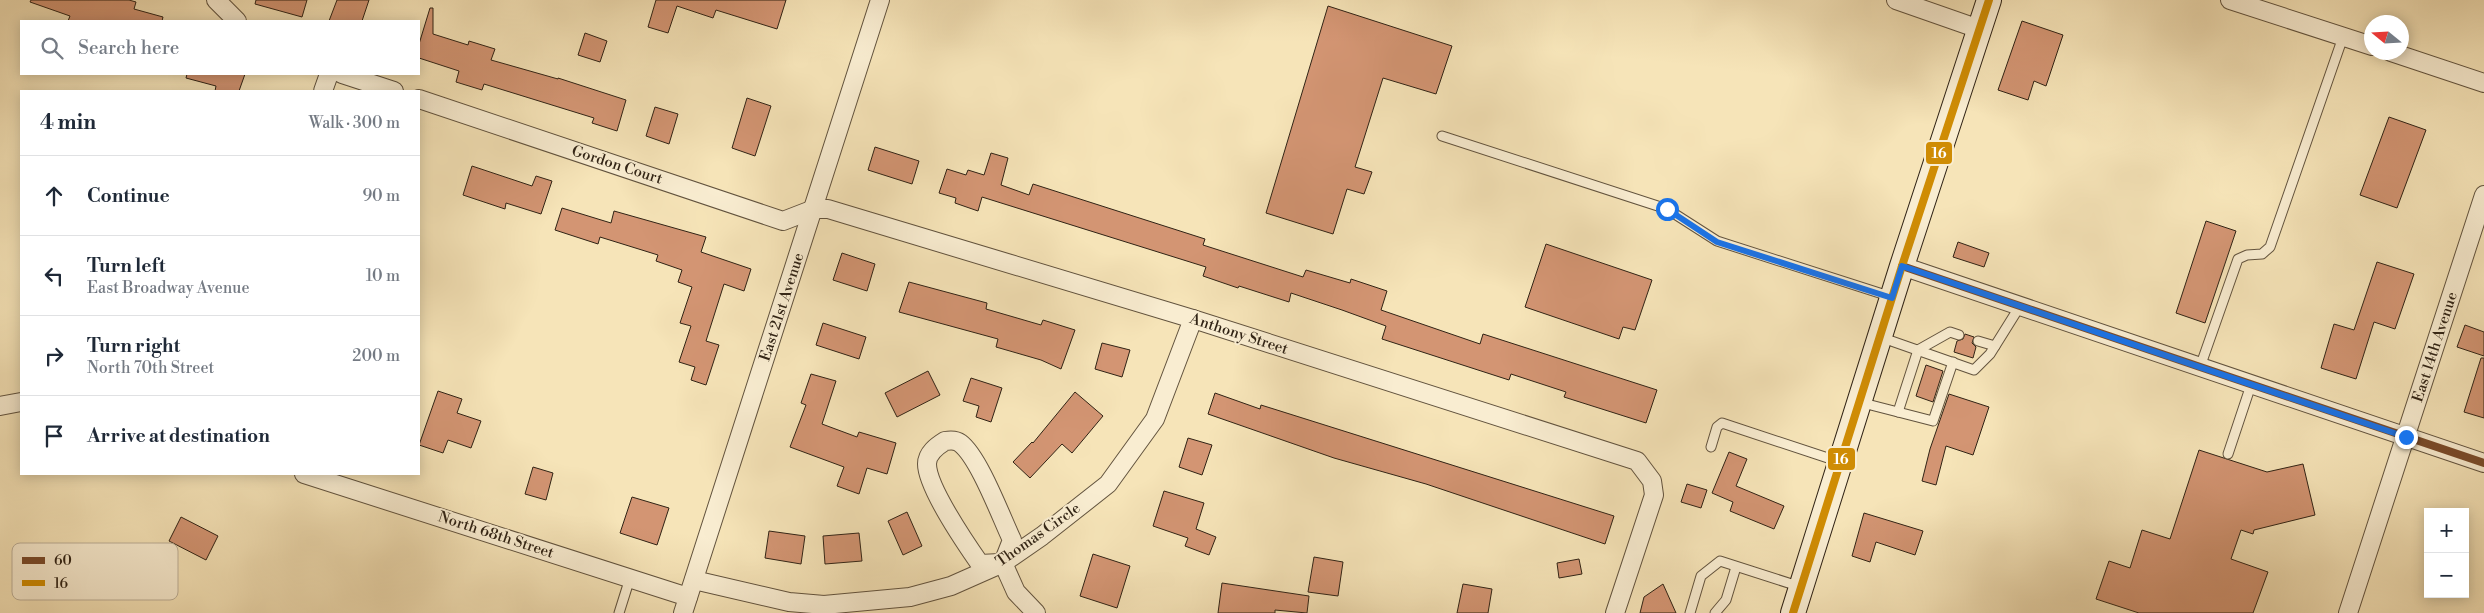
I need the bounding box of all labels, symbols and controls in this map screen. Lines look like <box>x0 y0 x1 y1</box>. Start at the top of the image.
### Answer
north arrow <box>2364 15 2409 60</box>
search box <box>20 20 420 75</box>
icon: search <box>38 34 66 62</box>
text: Search here <box>78 36 179 60</box>
text: 4 min <box>40 110 96 136</box>
text: Walk · 300 m <box>309 113 400 133</box>
street label: Gordon Court <box>569 141 665 189</box>
line badge: 16 <box>1925 141 1953 165</box>
text: 16 <box>1931 145 1947 163</box>
icon: ahead <box>40 182 68 210</box>
text: Continue <box>87 184 170 208</box>
text: 90 m <box>362 186 400 206</box>
route start <box>1656 198 1679 221</box>
street label: East 21st Avenue <box>756 250 808 364</box>
text: Turn left <box>87 254 166 278</box>
icon: left <box>40 262 68 290</box>
text: 10 m <box>366 266 400 286</box>
text: East Broadway Avenue <box>87 278 249 298</box>
street label: East 14th Avenue <box>2408 289 2462 405</box>
street label: Anthony Street <box>1187 309 1291 359</box>
text: Turn right <box>87 334 180 358</box>
icon: right <box>40 342 68 370</box>
text: 200 m <box>352 346 400 366</box>
text: North 70th Street <box>87 358 214 378</box>
icon: arrive <box>40 422 68 450</box>
text: Arrive at destination <box>87 424 270 448</box>
route end <box>2395 426 2418 449</box>
line badge: 16 <box>1827 447 1856 471</box>
text: 16 <box>1833 451 1849 469</box>
street label: Thomas Circle <box>992 499 1084 571</box>
street label: North 68th Street <box>436 507 557 563</box>
map controls <box>2424 508 2469 598</box>
button: + <box>2424 508 2469 553</box>
legend <box>12 543 178 600</box>
text: 60 <box>54 552 72 570</box>
button: − <box>2424 553 2469 598</box>
text: 16 <box>54 575 69 593</box>

